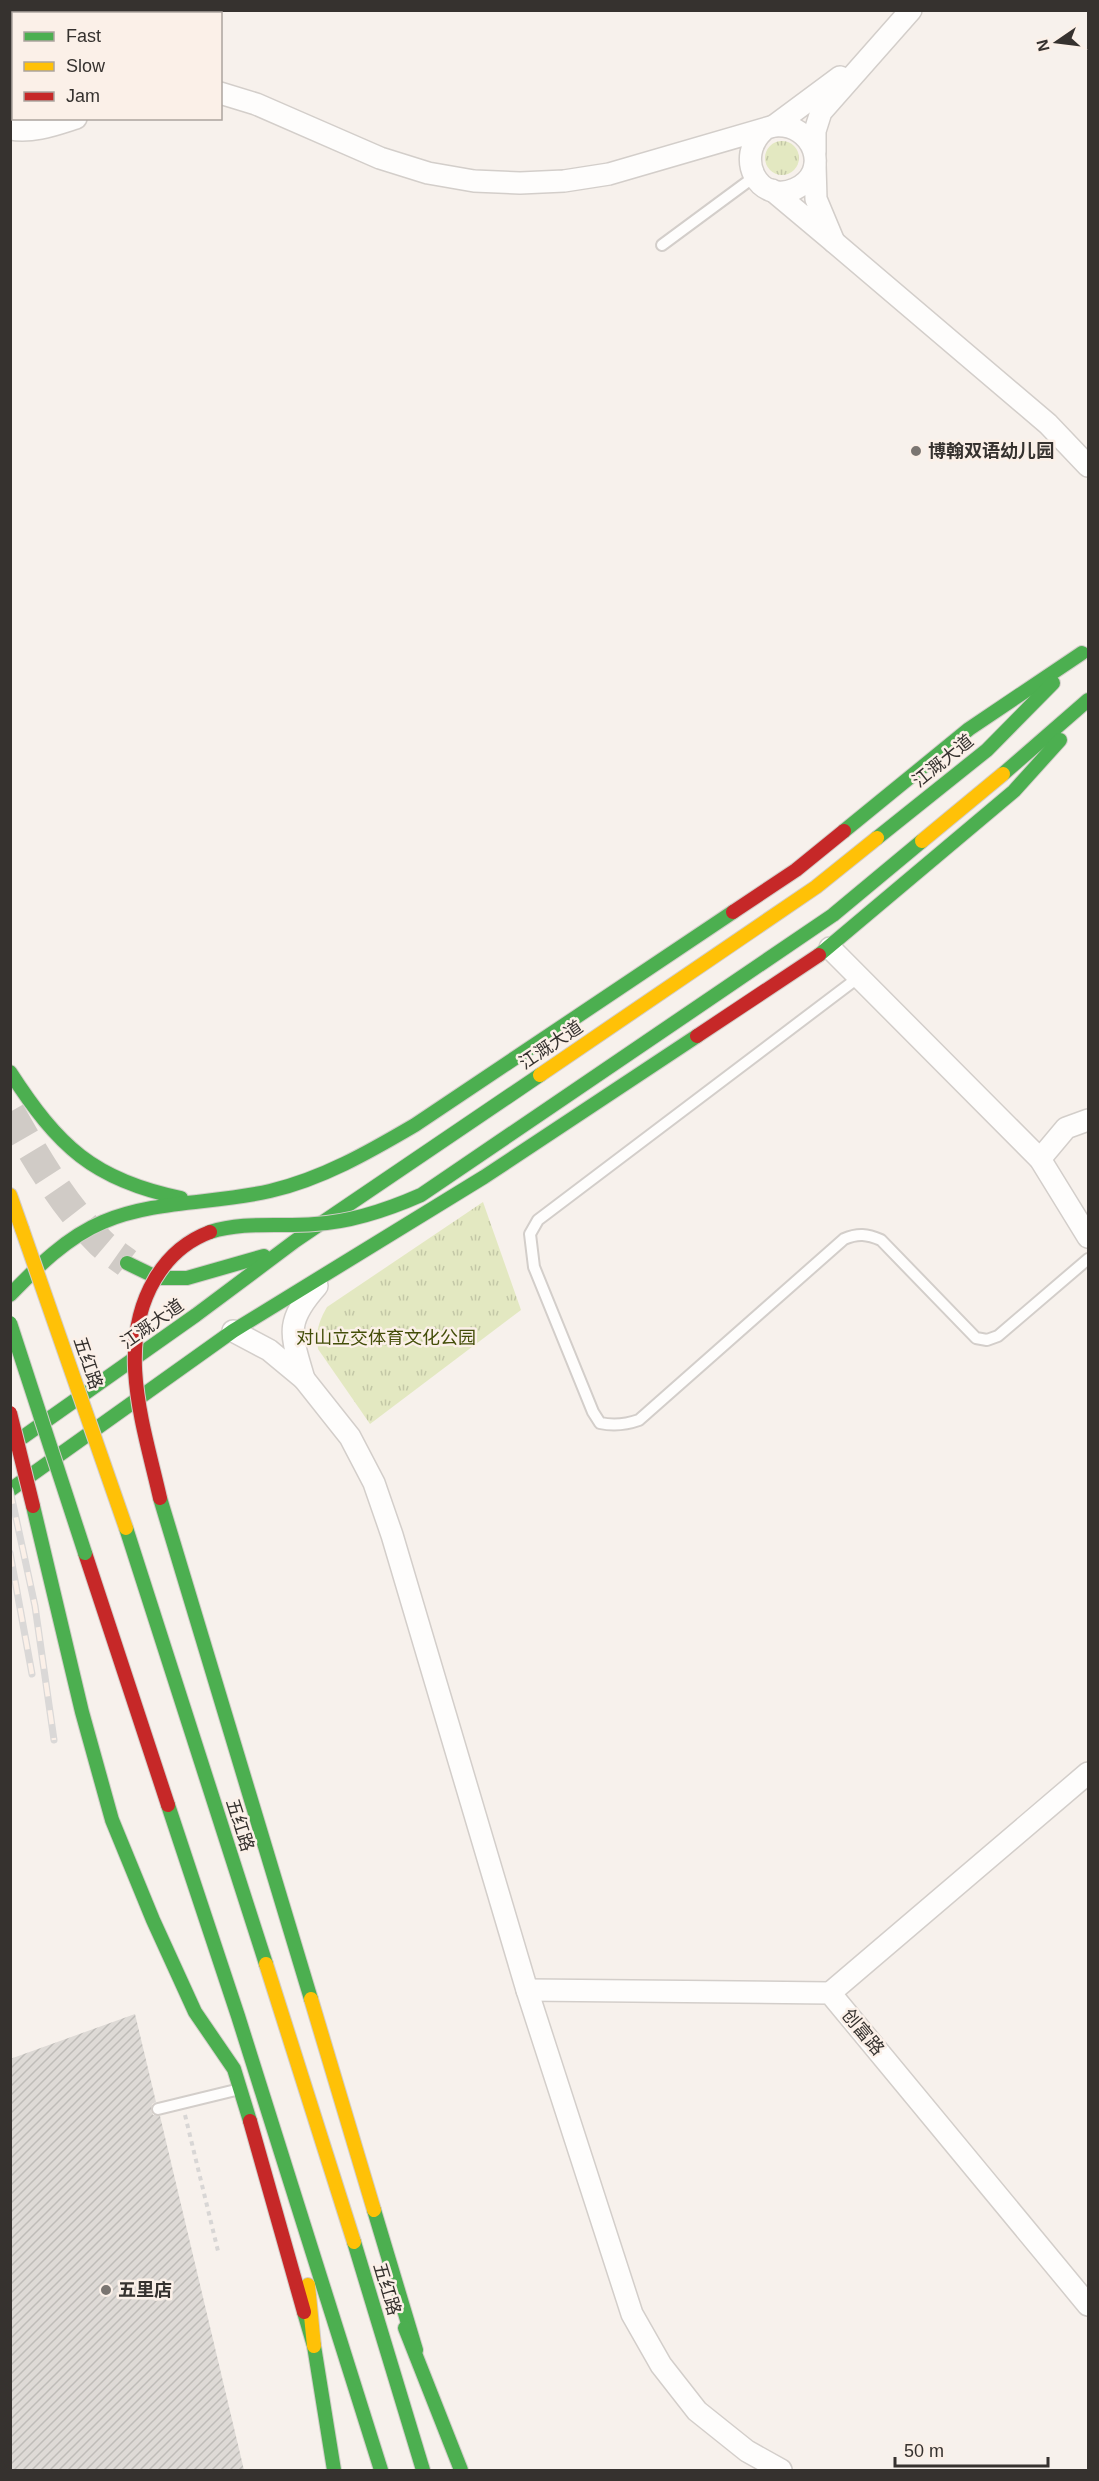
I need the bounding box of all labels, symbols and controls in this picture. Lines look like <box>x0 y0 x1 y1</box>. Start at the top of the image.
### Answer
legend <box>12 12 222 120</box>
north arrow <box>1027 12 1087 72</box>
text: Fast <box>66 26 101 46</box>
text: N <box>1033 38 1053 53</box>
text: Slow <box>66 56 106 76</box>
text: Jam <box>66 86 100 106</box>
place label: 博翰双语幼儿园 <box>928 441 1054 461</box>
marker: 博翰双语幼儿园 <box>909 444 923 458</box>
street label: 江溉大道 <box>909 731 977 791</box>
street label: 江溉大道 <box>516 1017 586 1073</box>
street label: 江溉大道 <box>117 1295 187 1353</box>
park label: 对山立交体育文化公园 <box>296 1328 476 1348</box>
street label: 五红路 <box>70 1334 106 1392</box>
street label: 五红路 <box>222 1796 258 1854</box>
street label: 创富路 <box>838 2005 888 2059</box>
street label: 五红路 <box>370 2260 404 2318</box>
place label: 五里店 <box>118 2280 172 2300</box>
marker: 五里店 <box>99 2283 113 2297</box>
scale bar <box>895 2430 1048 2468</box>
text: 50 m <box>904 2441 944 2461</box>

